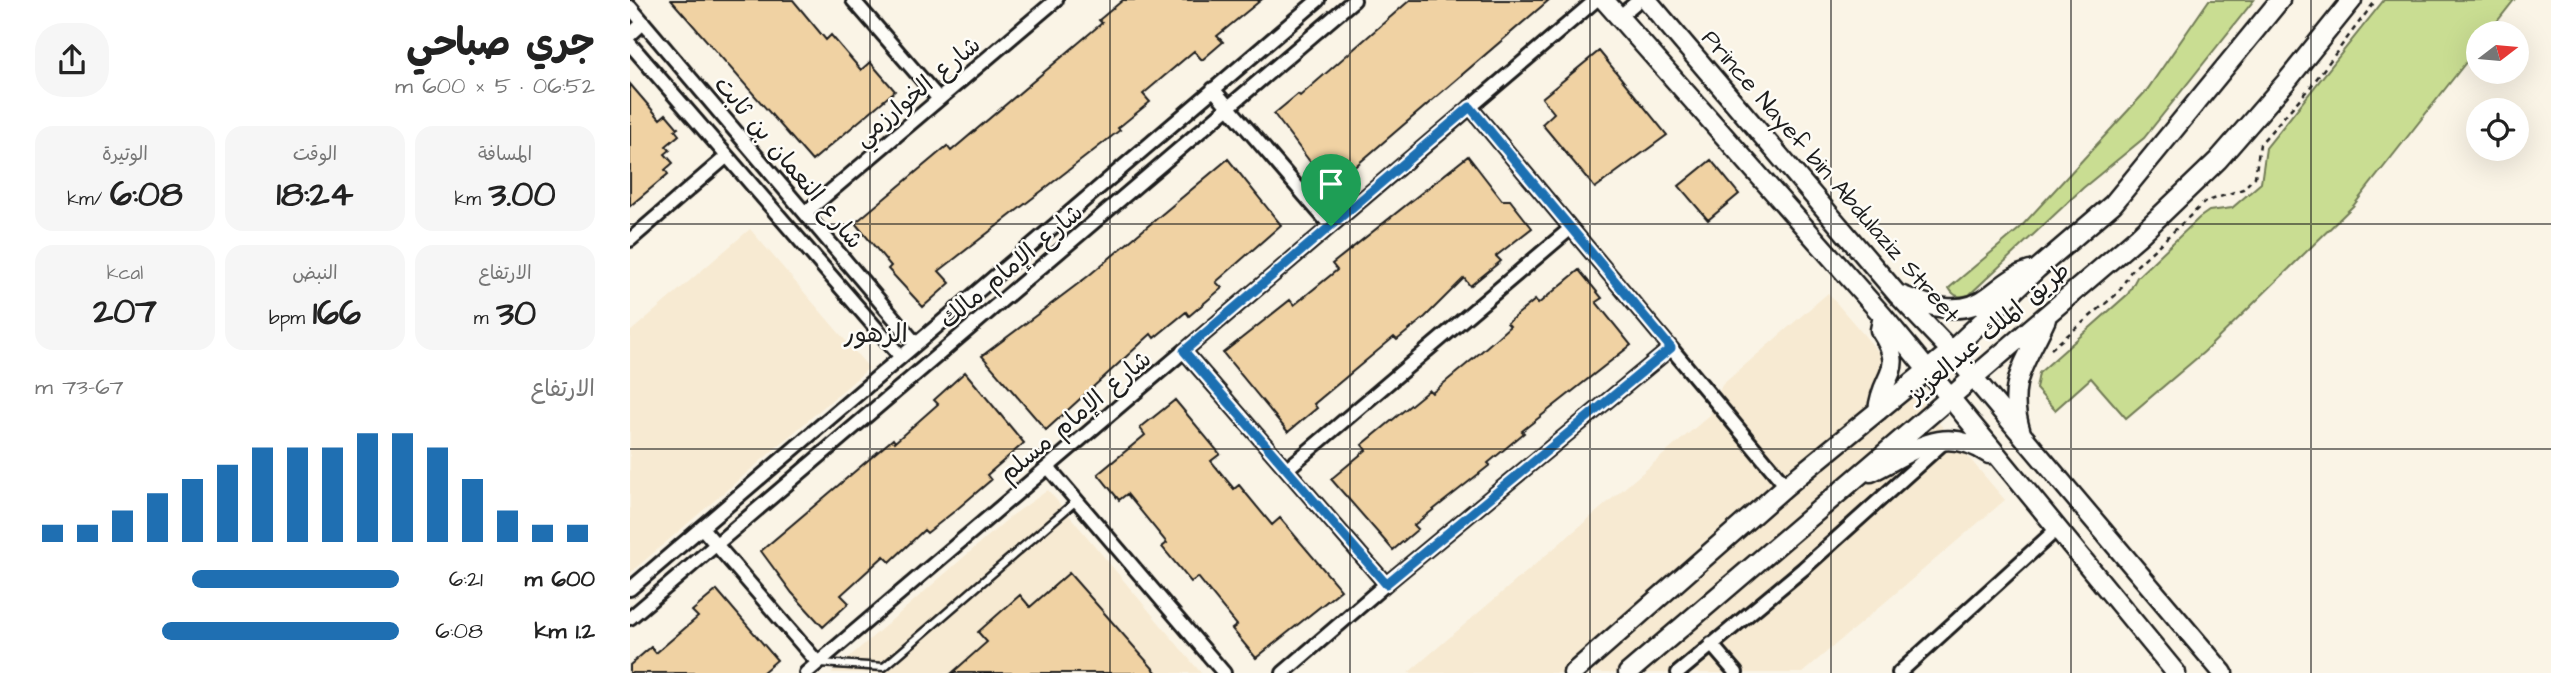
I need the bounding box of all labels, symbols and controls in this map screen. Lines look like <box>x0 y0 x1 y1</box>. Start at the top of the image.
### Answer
text: جري صباحي <box>406 18 595 70</box>
north arrow <box>2466 21 2529 84</box>
map controls <box>2466 21 2529 161</box>
button: share <box>35 23 109 97</box>
street label: Prince Nayef bin Abdulaziz Street <box>1693 23 1967 331</box>
street label: شارع الخوارزمي <box>847 29 990 157</box>
street label: شارع النعمان بن ثابت <box>706 69 871 257</box>
text: 06:52 · 5 × 600 m <box>395 70 595 102</box>
button: locate <box>2466 98 2529 161</box>
text: الوتيرة <box>102 141 148 168</box>
text: الوقت <box>293 141 337 168</box>
text: المسافة <box>478 141 532 168</box>
pin <box>1301 154 1361 226</box>
icon: arrive <box>1312 165 1350 203</box>
text: 6:08 <box>110 170 183 219</box>
text: 18:24 <box>277 170 353 219</box>
text: 3.00 <box>489 170 555 219</box>
text: /km <box>67 186 110 213</box>
text: km <box>455 186 489 213</box>
street label: شارع الإمام مالك <box>932 196 1091 337</box>
street label: طريق الملك عبدالعزيز <box>1898 254 2078 413</box>
text: kcal <box>107 260 143 287</box>
text: النبض <box>292 260 338 287</box>
text: الارتفاع <box>478 260 532 287</box>
text: 207 <box>93 287 157 336</box>
text: 166 <box>313 289 361 338</box>
text: 30 <box>496 289 536 338</box>
text: bpm <box>269 305 313 332</box>
text: m <box>474 305 496 332</box>
district label: الزهور <box>843 316 908 352</box>
street label: شارع الإمام مسلم <box>992 343 1159 491</box>
text: 67–73 m <box>35 371 124 403</box>
text: الارتفاع <box>531 373 595 405</box>
text: 6:21 <box>449 563 483 595</box>
text: 600 m <box>524 563 595 595</box>
text: 6:08 <box>435 615 483 647</box>
text: 1.2 km <box>534 615 595 647</box>

